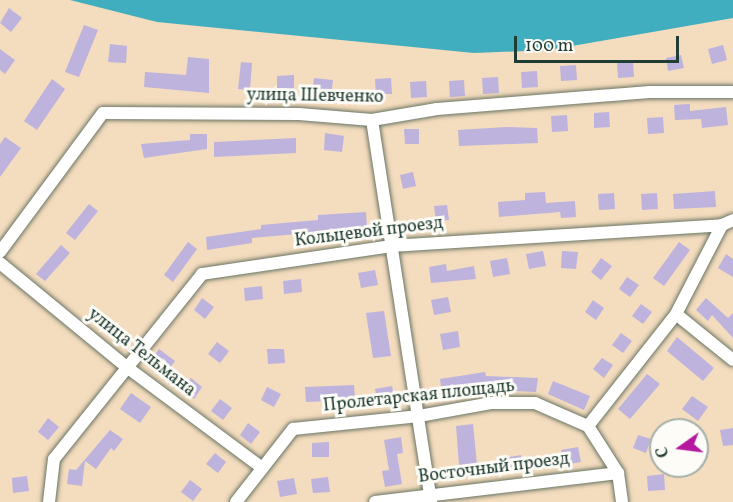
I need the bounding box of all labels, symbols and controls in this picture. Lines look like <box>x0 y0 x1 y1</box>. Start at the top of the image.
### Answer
scale bar <box>517 24 682 62</box>
text: 100 m <box>525 34 574 59</box>
street label: улица Шевченко <box>246 85 384 109</box>
street label: Кольцевой проезд <box>294 213 444 253</box>
street label: улица Тельмана <box>82 304 200 402</box>
street label: Пролетарская площадь <box>322 376 516 418</box>
north arrow <box>649 418 709 478</box>
text: С <box>652 444 675 460</box>
street label: Восточный проезд <box>417 449 571 489</box>

